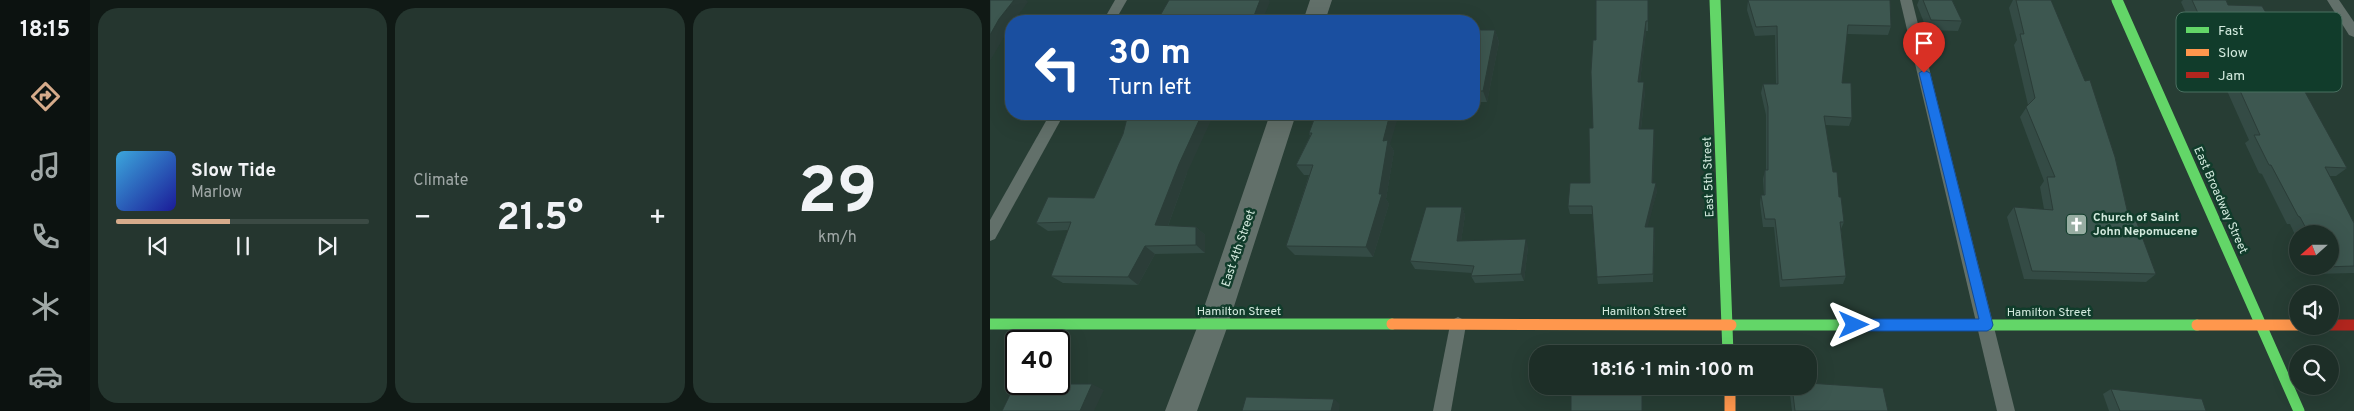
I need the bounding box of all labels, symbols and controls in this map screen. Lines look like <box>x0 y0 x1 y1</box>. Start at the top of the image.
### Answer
legend <box>2176 12 2342 92</box>
text: 18:15 <box>20 17 70 44</box>
pin <box>1903 22 1945 73</box>
text: Fast <box>2218 23 2244 40</box>
icon: arrive <box>1910 29 1938 57</box>
text: 30 m <box>1108 32 1191 76</box>
icon: left <box>1025 35 1090 100</box>
text: Slow <box>2218 45 2248 62</box>
text: Jam <box>2218 68 2245 85</box>
text: Turn left <box>1108 75 1191 102</box>
icon: directions <box>28 79 63 114</box>
street label: East 5th Street <box>1700 136 1718 218</box>
street label: East Broadway Street <box>2189 144 2251 256</box>
icon: music <box>28 149 63 184</box>
text: 29 <box>797 154 877 236</box>
text: Slow Tide <box>191 159 276 183</box>
text: Climate <box>413 171 468 191</box>
text: Marlow <box>191 183 243 203</box>
text: 21.5° <box>497 195 583 244</box>
text: − <box>413 201 431 237</box>
text: + <box>649 201 667 237</box>
street label: East 4th Street <box>1218 208 1260 289</box>
place label: Church of Saint John Nepomucene <box>2093 210 2198 240</box>
church icon: Church of Saint John Nepomucene <box>2065 212 2089 236</box>
icon: phone <box>28 219 63 254</box>
north arrow <box>2289 225 2339 275</box>
map controls <box>2289 225 2339 395</box>
text: km/h <box>818 228 857 248</box>
icon: previous <box>144 232 172 260</box>
icon: pause <box>229 232 257 260</box>
icon: next <box>313 232 341 260</box>
button: sound <box>2289 285 2339 335</box>
icon: climate <box>28 289 63 324</box>
position arrow <box>1827 298 1879 350</box>
street label: Hamilton Street <box>1197 304 1281 320</box>
street label: Hamilton Street <box>1602 304 1686 320</box>
street label: Hamilton Street <box>2007 305 2091 321</box>
speed limit sign: 40 <box>1005 330 1070 395</box>
button: search <box>2289 345 2339 395</box>
text: 18:16 · 1 min · 100 m <box>1592 358 1754 382</box>
icon: car <box>28 359 63 394</box>

